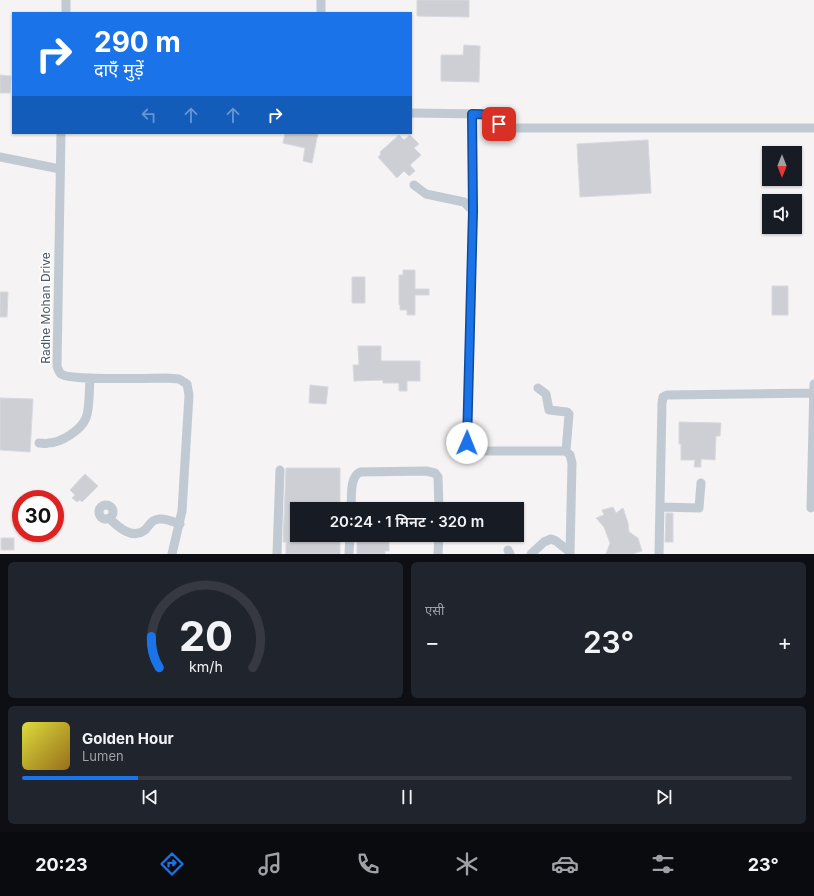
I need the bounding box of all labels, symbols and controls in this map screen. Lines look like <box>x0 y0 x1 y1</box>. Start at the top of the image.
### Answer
text: 290 m <box>94 25 181 59</box>
icon: right <box>28 28 80 80</box>
text: दाएँ मुड़ें <box>94 59 144 80</box>
icon: left <box>138 104 160 126</box>
icon: ahead <box>180 104 202 126</box>
icon: ahead <box>222 104 244 126</box>
icon: right <box>264 104 286 126</box>
pin <box>482 107 516 141</box>
icon: arrive <box>488 113 510 135</box>
north arrow <box>762 146 802 186</box>
map controls <box>762 146 802 234</box>
button: sound <box>762 194 802 234</box>
street label: Radhe Mohan Drive <box>38 252 53 364</box>
position arrow <box>446 422 488 464</box>
speed limit sign: 30 <box>12 490 64 542</box>
text: 20:24 · 1 मिनट · 320 m <box>330 512 484 531</box>
text: एसी <box>425 602 444 618</box>
text: 20 <box>178 611 233 661</box>
text: 23° <box>583 624 634 660</box>
text: − <box>425 629 440 655</box>
text: + <box>777 629 792 655</box>
text: km/h <box>189 658 222 675</box>
text: Golden Hour <box>82 729 174 748</box>
text: Lumen <box>82 748 124 764</box>
icon: previous <box>139 786 161 808</box>
icon: pause <box>396 786 418 808</box>
icon: next <box>653 786 675 808</box>
icon: directions <box>158 850 186 878</box>
icon: music <box>256 850 284 878</box>
icon: phone <box>354 850 382 878</box>
icon: climate <box>453 850 481 878</box>
icon: car <box>551 850 579 878</box>
icon: filters <box>649 850 677 878</box>
text: 20:23 <box>35 854 88 875</box>
text: 23° <box>748 854 779 875</box>

